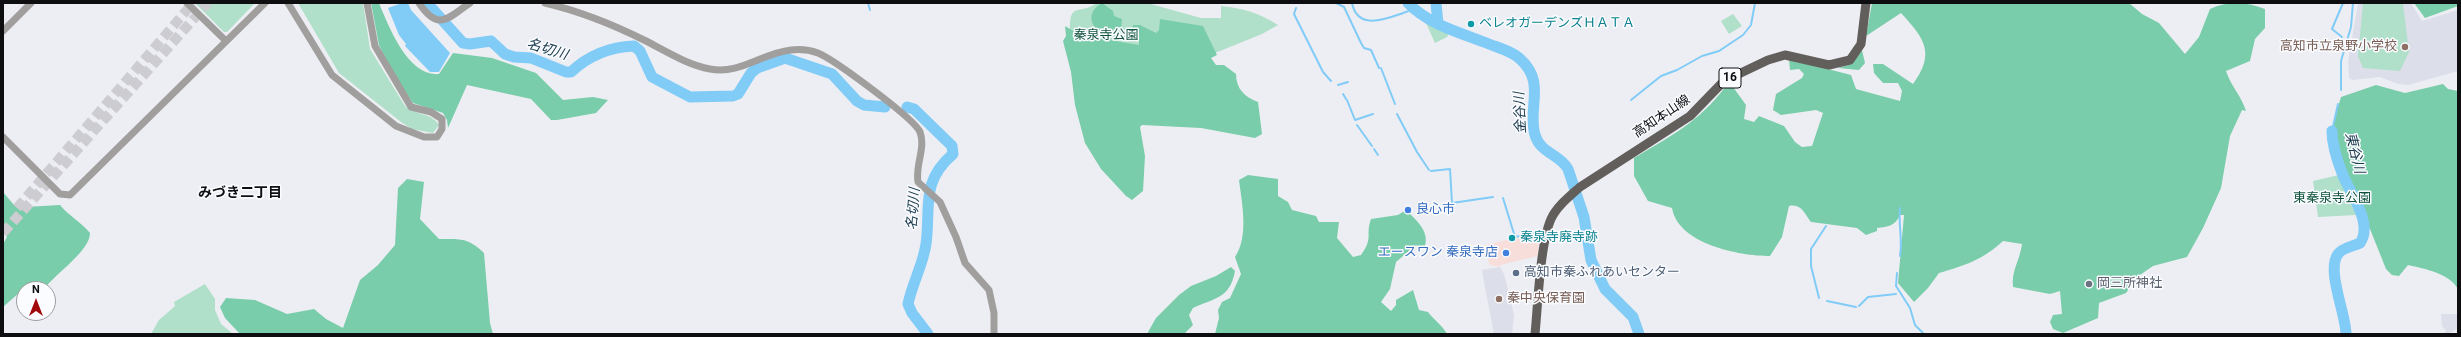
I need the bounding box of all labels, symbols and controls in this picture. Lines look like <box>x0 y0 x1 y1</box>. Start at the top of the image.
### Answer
place label: ベレオガーデンズＨＡＴＡ <box>1479 16 1635 32</box>
marker: ベレオガーデンズＨＡＴＡ <box>1466 19 1476 29</box>
park label: 秦泉寺公園 <box>1074 28 1138 44</box>
water label: 名切川 <box>524 36 570 64</box>
place label: 高知市立泉野小学校 <box>2280 39 2397 55</box>
marker: 高知市立泉野小学校 <box>2400 42 2410 52</box>
road number: 16 <box>1719 68 1741 88</box>
water label: 金谷川 <box>1512 92 1530 134</box>
street label: 高知本山線 <box>1631 92 1693 142</box>
water label: 東谷川 <box>2341 131 2367 175</box>
district label: みづき二丁目 <box>198 185 282 201</box>
water label: 名切川 <box>904 187 924 231</box>
park label: 東秦泉寺公園 <box>2293 191 2371 207</box>
place label: 良心市 <box>1416 202 1455 218</box>
marker: 良心市 <box>1403 205 1413 215</box>
place label: 秦泉寺廃寺跡 <box>1520 230 1598 246</box>
marker: 秦泉寺廃寺跡 <box>1507 233 1517 243</box>
place label: エースワン 秦泉寺店 <box>1378 245 1498 261</box>
marker: エースワン 秦泉寺店 <box>1501 248 1511 258</box>
place label: 高知市秦ふれあいセンター <box>1524 265 1680 281</box>
marker: 高知市秦ふれあいセンター <box>1511 268 1521 278</box>
place label: 岡三所神社 <box>2097 276 2162 292</box>
marker: 岡三所神社 <box>2084 279 2094 289</box>
north arrow <box>16 281 56 321</box>
text: N <box>32 283 40 296</box>
place label: 秦中央保育園 <box>1507 291 1585 307</box>
marker: 秦中央保育園 <box>1494 294 1504 304</box>

